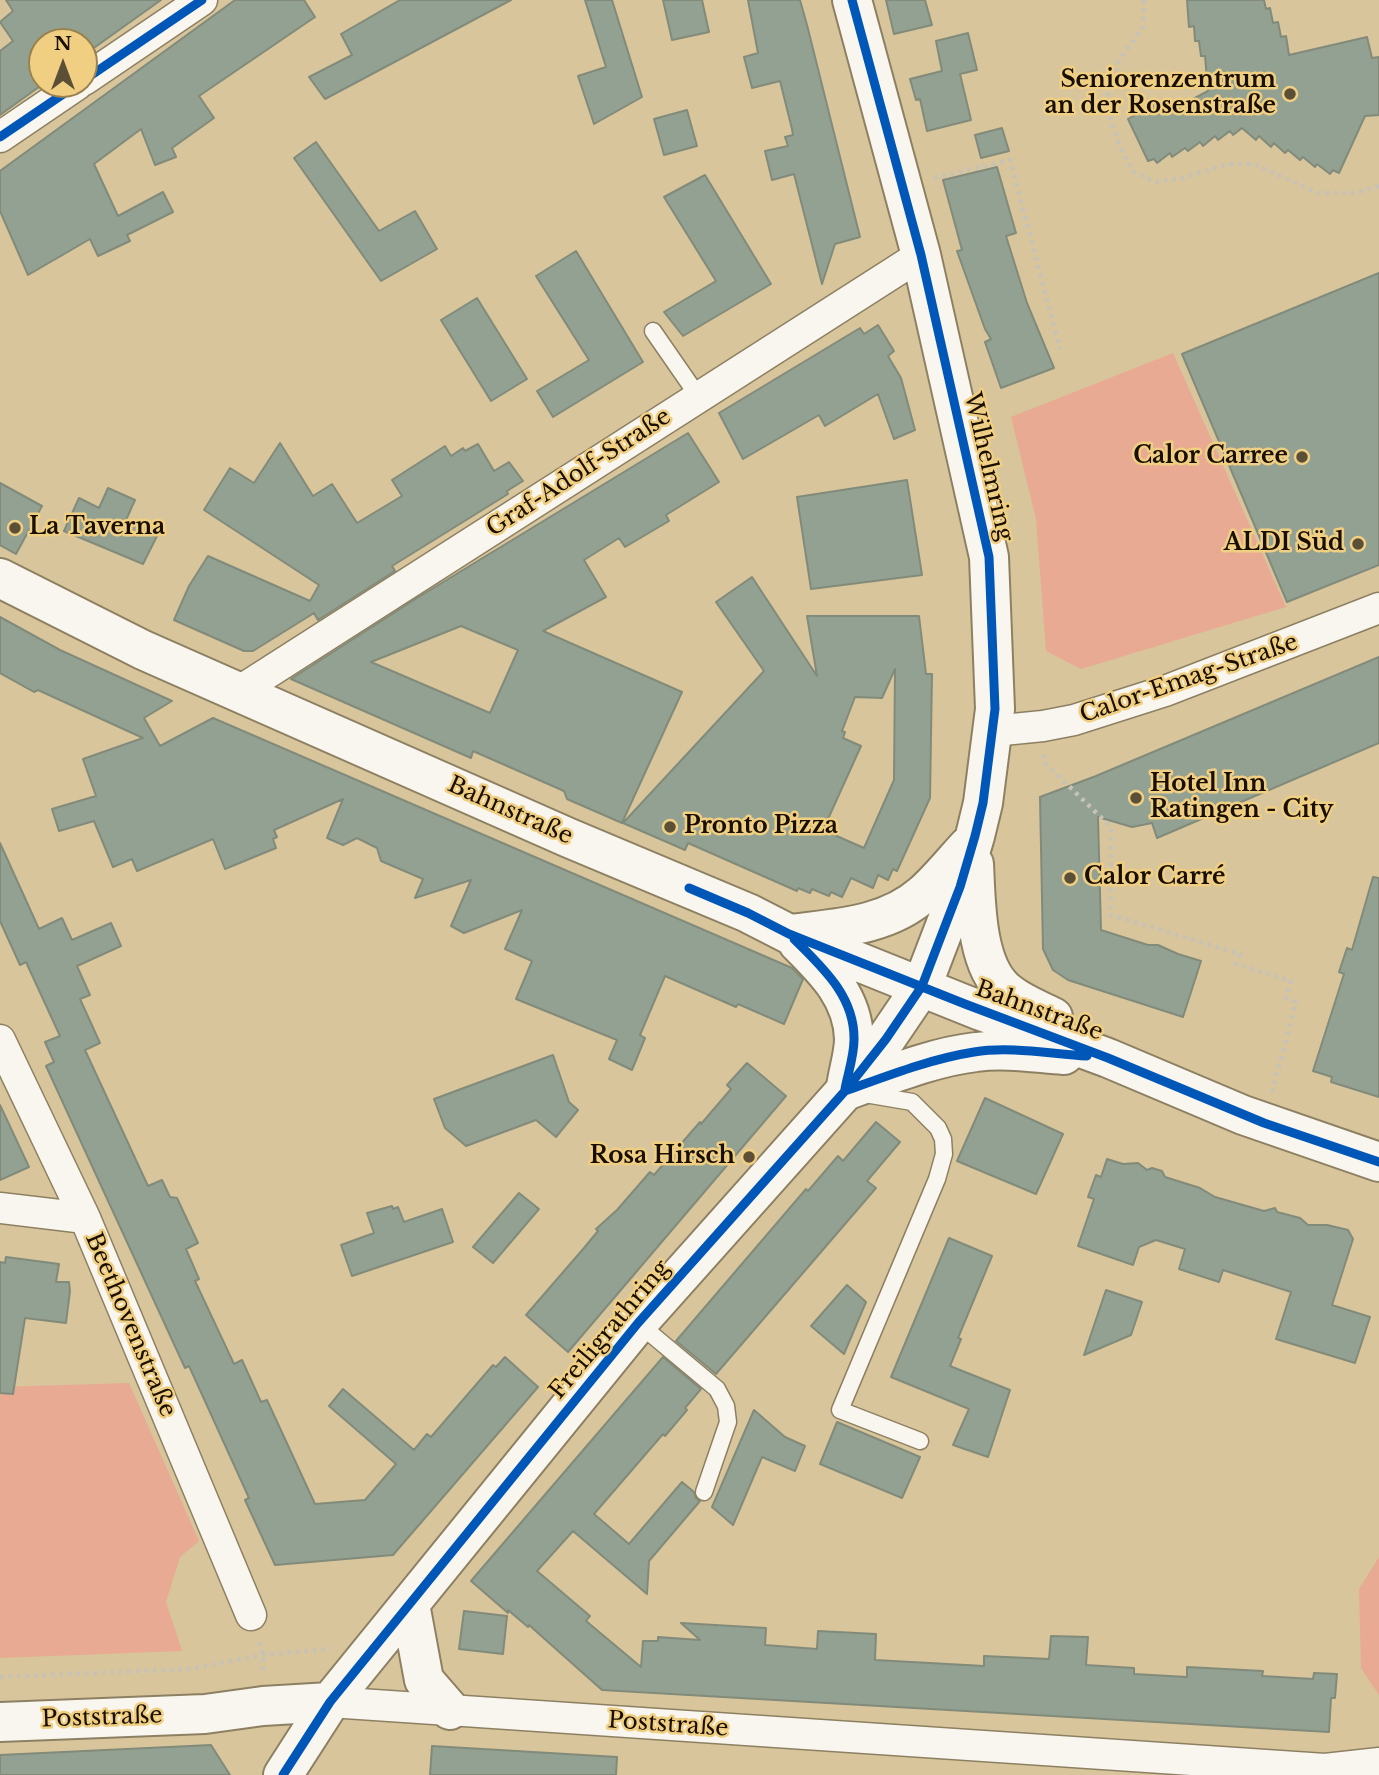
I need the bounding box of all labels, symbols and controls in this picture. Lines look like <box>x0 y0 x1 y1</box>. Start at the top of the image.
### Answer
north arrow <box>28 28 98 98</box>
text: N <box>54 32 72 55</box>
place label: Seniorenzentrum an der Rosenstraße <box>1044 67 1276 121</box>
marker: Seniorenzentrum an der Rosenstraße <box>1282 86 1298 102</box>
street label: Wilhelmring <box>957 390 1019 544</box>
street label: Graf-Adolf-Straße <box>482 403 676 543</box>
place label: Calor Carree <box>1133 443 1288 471</box>
marker: Calor Carree <box>1294 449 1310 465</box>
place label: La Taverna <box>29 514 165 542</box>
marker: La Taverna <box>7 520 23 536</box>
place label: ALDI Süd <box>1224 530 1344 558</box>
marker: ALDI Süd <box>1350 536 1366 552</box>
street label: Calor-Emag-Straße <box>1076 629 1302 729</box>
street label: Bahnstraße <box>443 771 577 851</box>
place label: Hotel Inn Ratingen - City <box>1150 771 1333 825</box>
marker: Hotel Inn Ratingen - City <box>1128 790 1144 806</box>
place label: Pronto Pizza <box>684 813 838 841</box>
marker: Pronto Pizza <box>662 819 678 835</box>
place label: Calor Carré <box>1084 864 1225 892</box>
marker: Calor Carré <box>1062 870 1078 886</box>
street label: Bahnstraße <box>971 975 1107 1047</box>
place label: Rosa Hirsch <box>590 1143 735 1171</box>
marker: Rosa Hirsch <box>741 1149 757 1165</box>
street label: Beethovenstraße <box>79 1229 181 1421</box>
street label: Freiligrathring <box>544 1255 676 1405</box>
street label: Poststraße <box>41 1702 163 1734</box>
street label: Poststraße <box>607 1707 729 1743</box>

